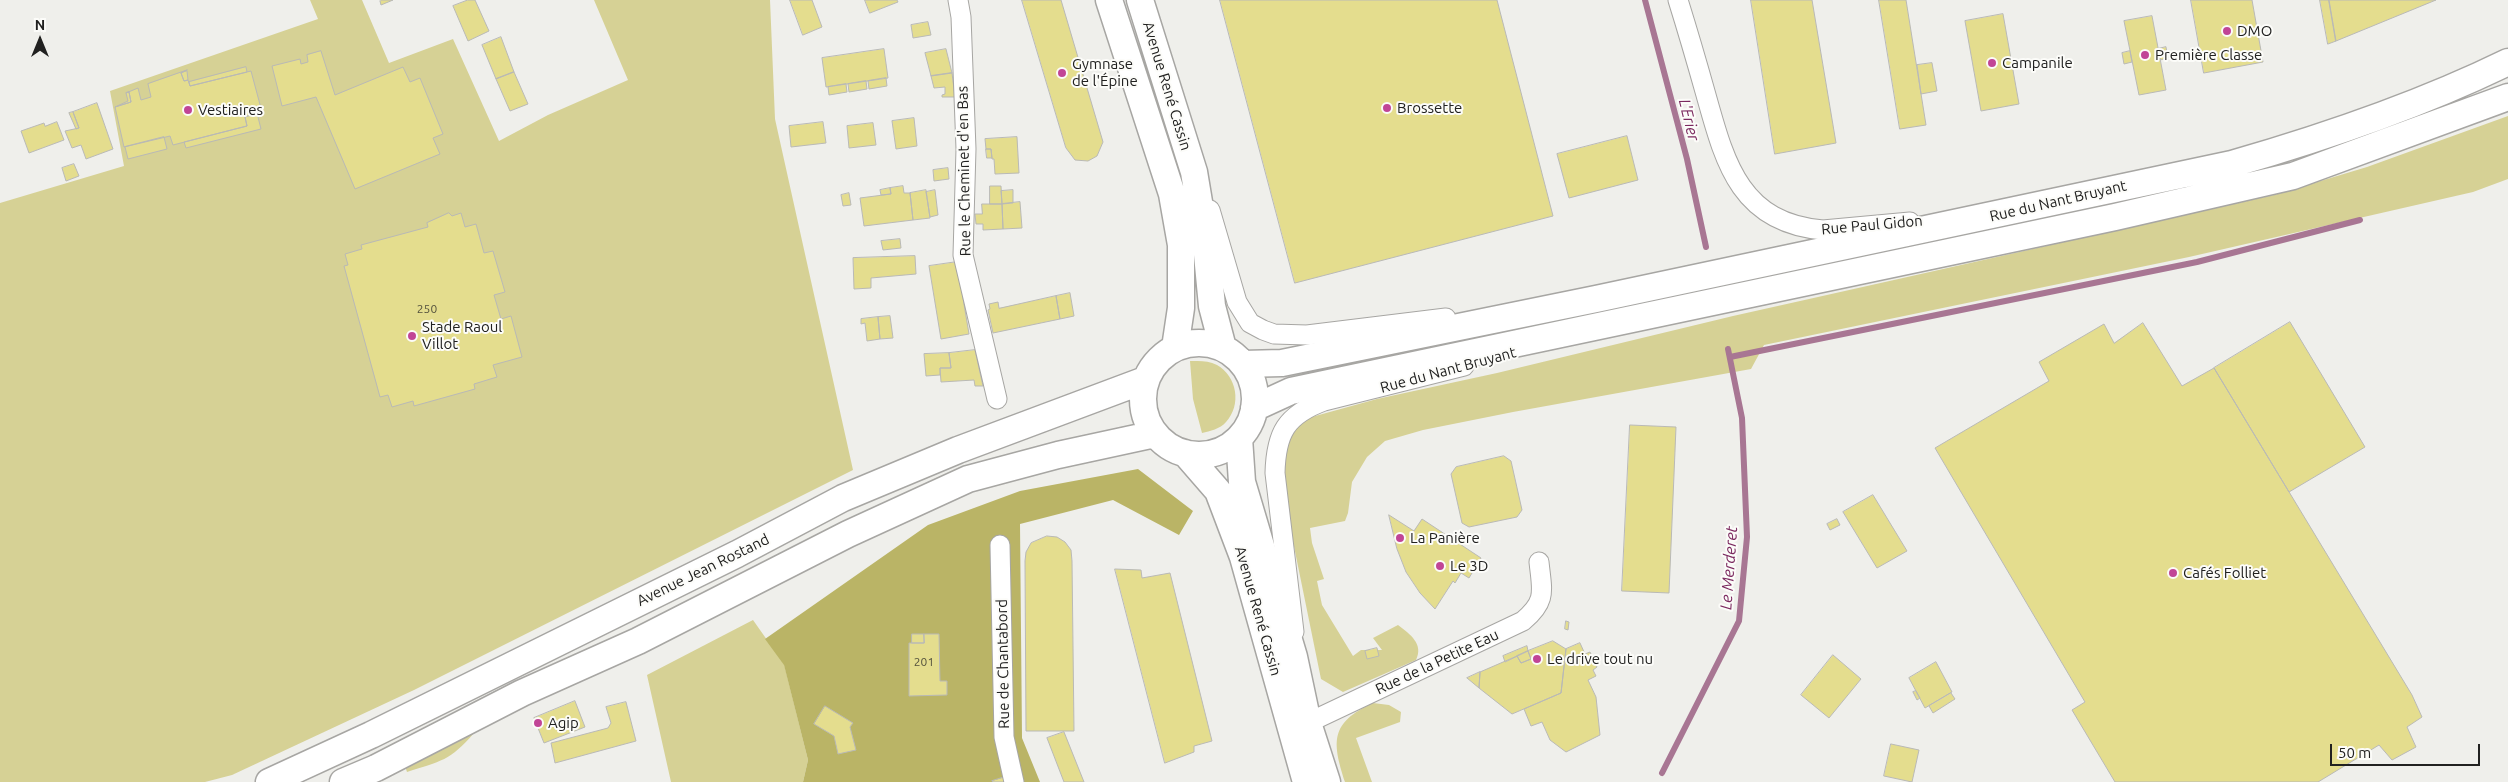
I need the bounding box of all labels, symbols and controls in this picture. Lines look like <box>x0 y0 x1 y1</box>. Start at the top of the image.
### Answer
north arrow <box>15 15 65 65</box>
text: N <box>35 17 45 33</box>
street label: Avenue René Cassin <box>1139 19 1195 153</box>
place label: DMO <box>2237 22 2272 40</box>
marker: DMO <box>2221 25 2233 37</box>
place label: Première Classe <box>2155 46 2262 64</box>
marker: Première Classe <box>2139 49 2151 61</box>
place label: Campanile <box>2002 54 2073 72</box>
place label: Gymnase de l'Épine <box>1072 55 1138 90</box>
marker: Campanile <box>1986 57 1998 69</box>
marker: Gymnase de l'Épine <box>1056 67 1068 79</box>
street label: Rue le Cheminet d'en Bas <box>954 86 974 256</box>
water label: L'Erier <box>1675 97 1703 143</box>
place label: Brossette <box>1397 99 1462 117</box>
place label: Vestiaires <box>198 101 263 119</box>
marker: Brossette <box>1381 102 1393 114</box>
marker: Vestiaires <box>182 104 194 116</box>
street label: Rue du Nant Bruyant <box>1988 177 2128 225</box>
street label: Rue Paul Gidon <box>1821 212 1923 238</box>
house number: 250 <box>417 302 437 316</box>
place label: Stade Raoul Villot <box>422 318 502 353</box>
marker: Stade Raoul Villot <box>406 330 418 342</box>
street label: Rue du Nant Bruyant <box>1378 343 1518 397</box>
water label: Le Merderet <box>1716 525 1742 611</box>
place label: La Panière <box>1410 529 1480 547</box>
street label: Avenue Jean Rostand <box>634 530 772 610</box>
marker: La Panière <box>1394 532 1406 544</box>
street label: Avenue René Cassin <box>1231 544 1285 678</box>
place label: Le 3D <box>1450 557 1488 575</box>
marker: Le 3D <box>1434 560 1446 572</box>
place label: Cafés Folliet <box>2183 564 2266 582</box>
marker: Cafés Folliet <box>2167 567 2179 579</box>
street label: Rue de Chantabord <box>993 599 1013 729</box>
street label: Rue de la Petite Eau <box>1372 626 1502 698</box>
place label: Le drive tout nu <box>1547 650 1653 668</box>
marker: Le drive tout nu <box>1531 653 1543 665</box>
house number: 201 <box>914 655 934 669</box>
place label: Agip <box>548 714 579 732</box>
marker: Agip <box>532 717 544 729</box>
scale bar <box>2333 734 2483 766</box>
text: 50 m <box>2338 744 2371 761</box>

